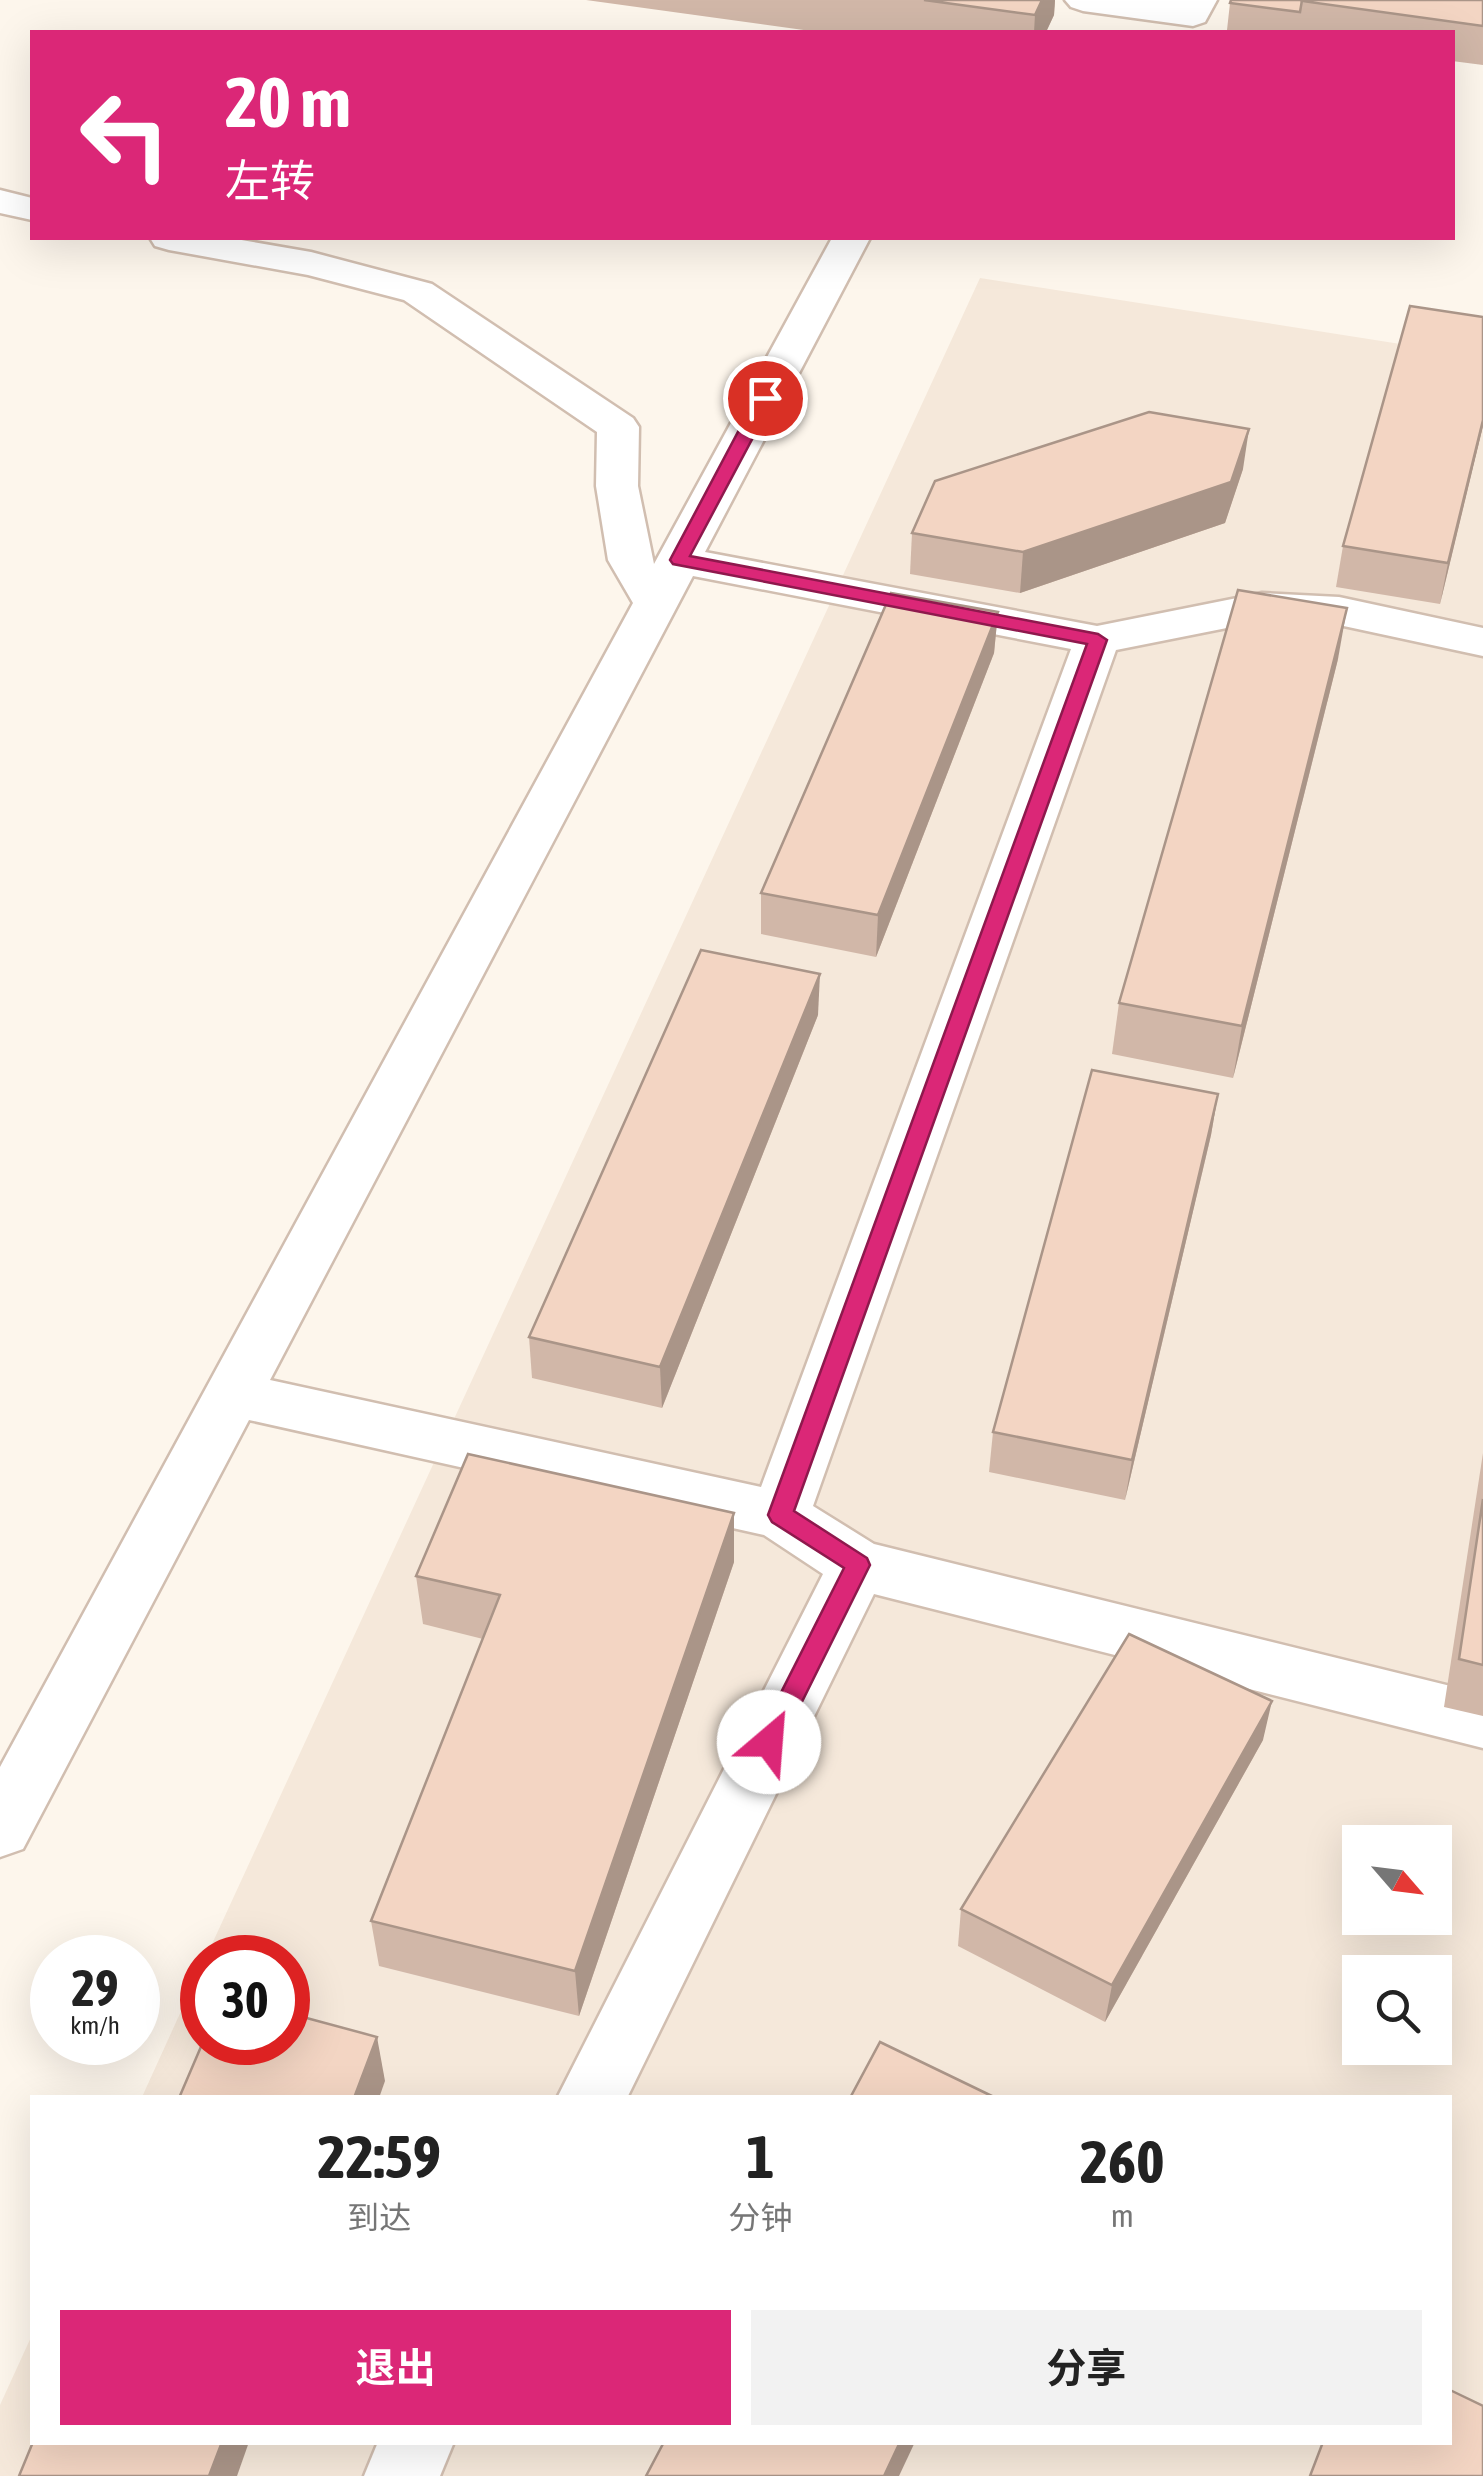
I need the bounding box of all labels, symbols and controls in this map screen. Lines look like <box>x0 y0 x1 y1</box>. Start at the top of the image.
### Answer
text: 20 m <box>225 62 351 142</box>
icon: left <box>60 70 190 200</box>
text: 左转 <box>225 155 315 207</box>
pin <box>723 356 808 441</box>
icon: arrive <box>738 371 793 426</box>
position arrow <box>717 1690 821 1794</box>
north arrow <box>1342 1825 1452 1935</box>
map controls <box>1342 1825 1452 2065</box>
speed limit sign: 30 <box>180 1935 310 2065</box>
button: search <box>1342 1955 1452 2065</box>
text: 29 <box>71 1959 118 2017</box>
text: km/h <box>70 2011 120 2039</box>
text: 22:59 <box>317 2122 441 2191</box>
text: 1 <box>746 2122 775 2191</box>
text: 260 <box>1080 2127 1165 2196</box>
text: m <box>1111 2197 1134 2234</box>
text: 到达 <box>347 2199 411 2236</box>
text: 分钟 <box>728 2199 792 2236</box>
button: 退出 <box>60 2310 731 2425</box>
button: 分享 <box>751 2310 1422 2425</box>

